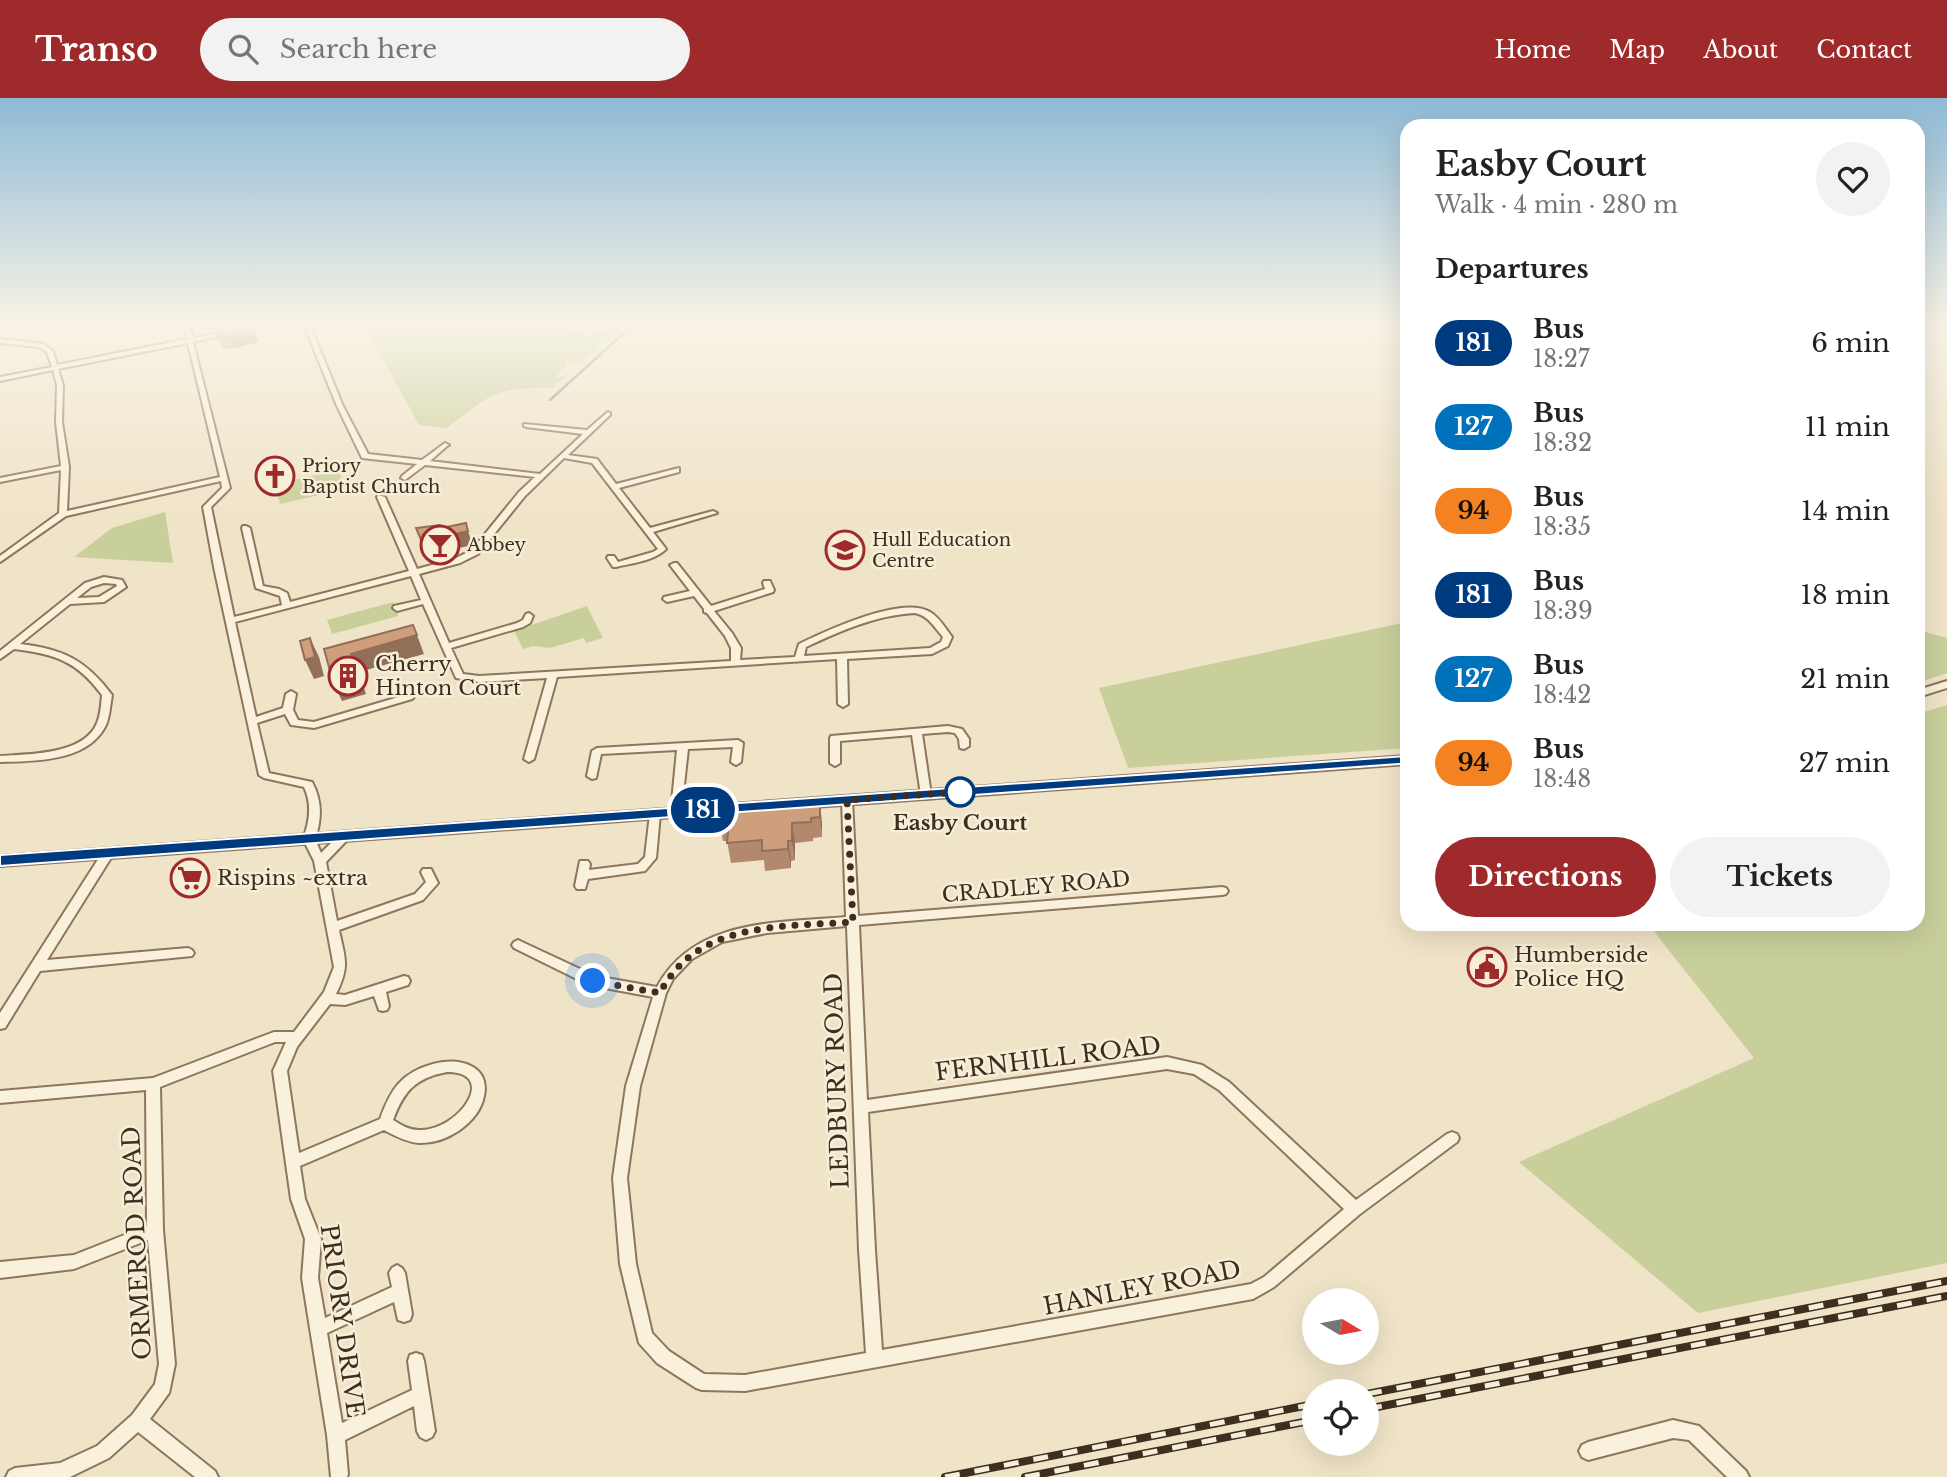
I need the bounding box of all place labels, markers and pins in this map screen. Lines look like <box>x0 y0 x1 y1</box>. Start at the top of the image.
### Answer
church icon: Priory Baptist Church <box>254 455 296 497</box>
place label: Priory Baptist Church <box>302 455 440 498</box>
bar icon: Abbey <box>419 524 461 566</box>
school or university icon: Hull Education Centre <box>824 529 866 571</box>
place label: Hull Education Centre <box>872 529 1011 572</box>
place label: Abbey <box>466 534 527 556</box>
place label: Cherry Hinton Court <box>375 651 521 701</box>
building icon: Cherry Hinton Court <box>327 655 369 697</box>
marker: Easby Court <box>945 777 975 807</box>
place label: Easby Court <box>893 810 1027 836</box>
supermarket icon: Rispins ~extra <box>169 857 211 899</box>
place label: Rispins ~extra <box>217 865 368 891</box>
place label: Humberside Police HQ <box>1514 942 1648 992</box>
public building icon: Humberside Police HQ <box>1466 946 1508 988</box>

